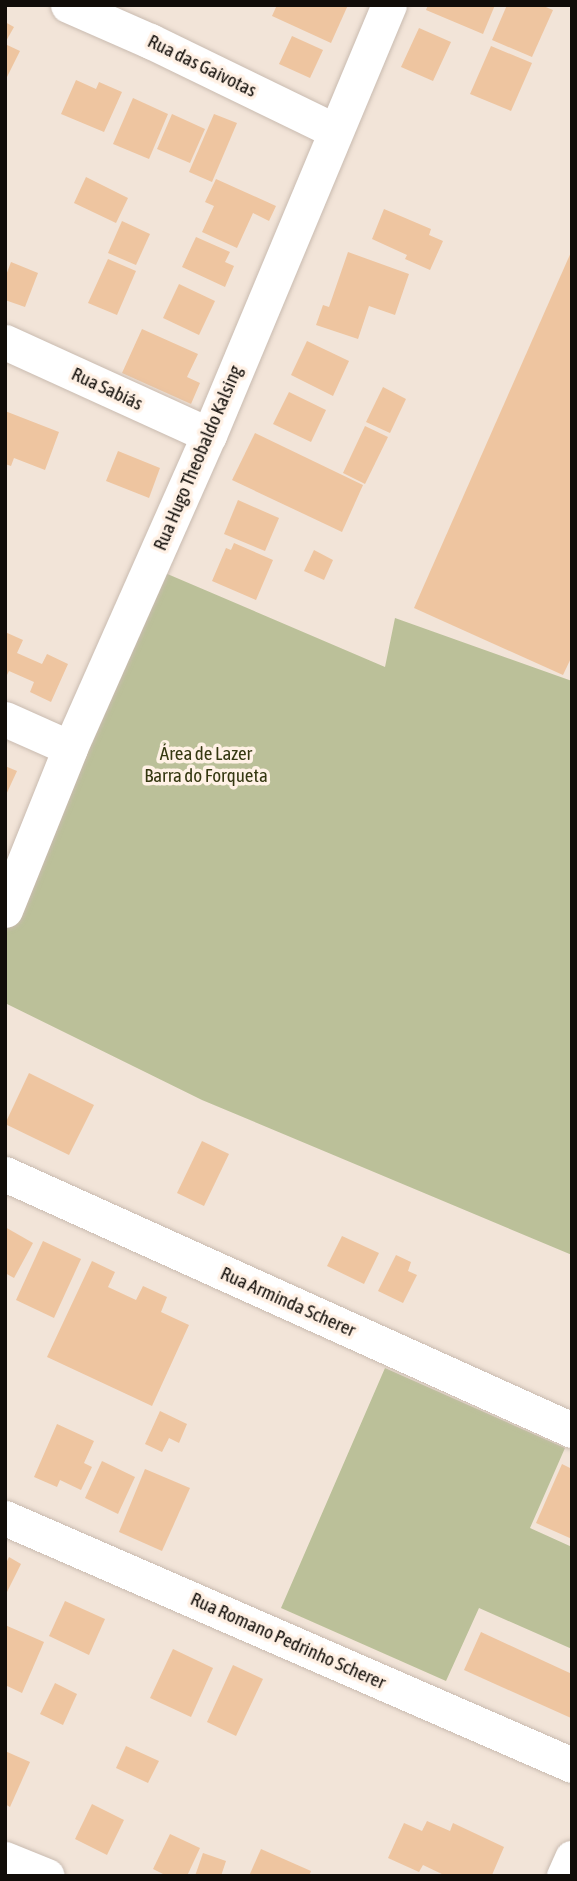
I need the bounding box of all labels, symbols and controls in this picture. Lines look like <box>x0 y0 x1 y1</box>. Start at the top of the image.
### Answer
street label: Rua das Gaivotas <box>144 30 260 102</box>
street label: Rua Hugo Theobaldo Kalsing <box>149 362 247 554</box>
street label: Rua Sabiás <box>68 363 146 415</box>
park label: Área de Lazer Barra do Forqueta <box>144 743 268 787</box>
street label: Rua Arminda Scherer <box>217 1262 359 1342</box>
street label: Rua Romano Pedrinho Scherer <box>187 1588 389 1694</box>

